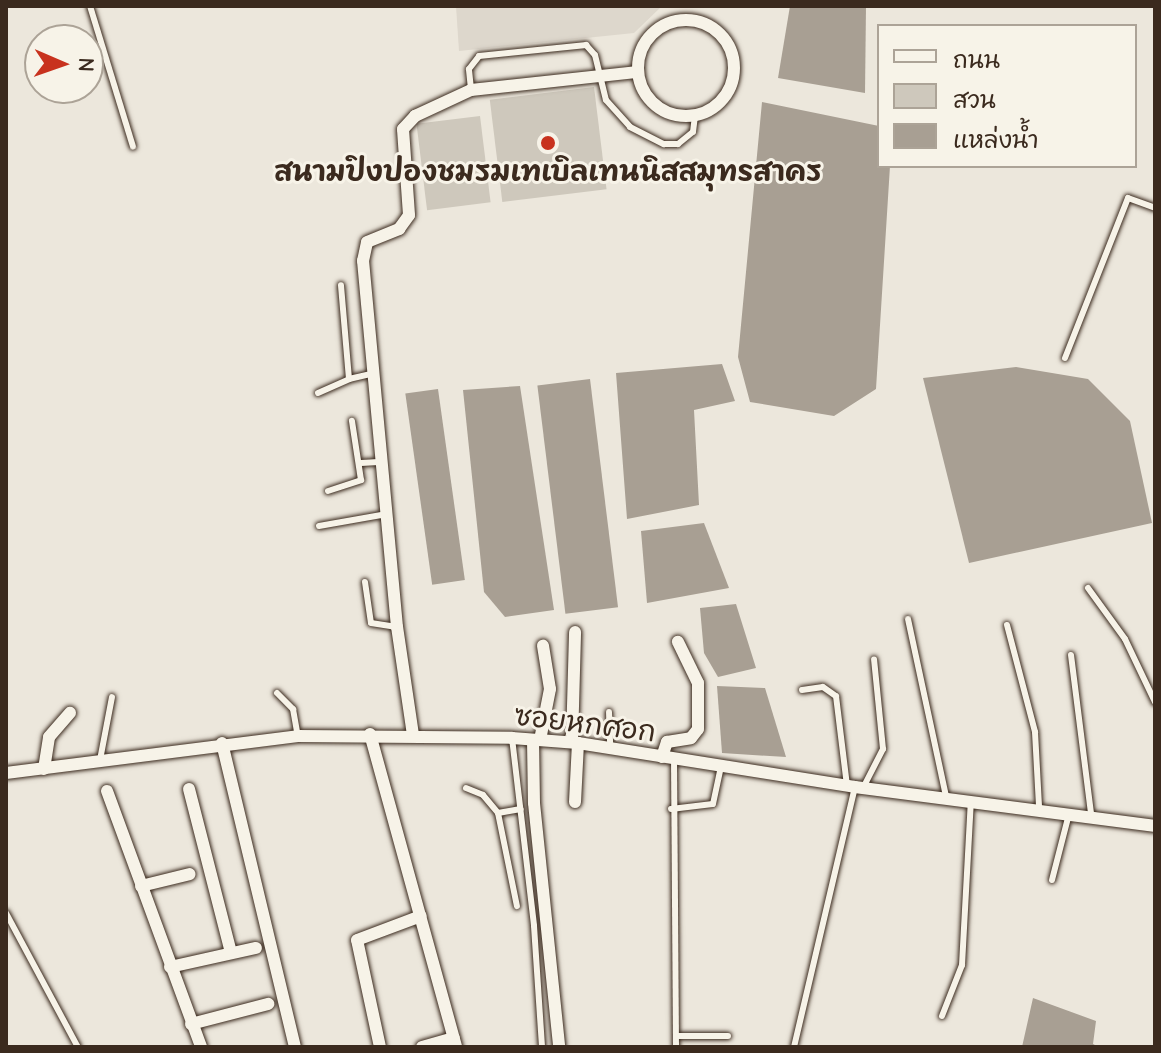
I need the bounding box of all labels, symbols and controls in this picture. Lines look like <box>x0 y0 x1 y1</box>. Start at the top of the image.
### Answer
north arrow <box>24 24 104 104</box>
legend <box>877 24 1137 168</box>
text: ถนน <box>953 46 1000 74</box>
text: N <box>73 57 99 72</box>
text: สวน <box>953 86 996 114</box>
text: แหล่งน้ำ <box>953 126 1039 154</box>
marker: สนามปิงปองชมรมเทเบิลเทนนิสสมุทรสาคร <box>539 134 557 152</box>
place label: สนามปิงปองชมรมเทเบิลเทนนิสสมุทรสาคร <box>274 155 822 189</box>
street label: ซอยหกศอก <box>512 699 658 749</box>

